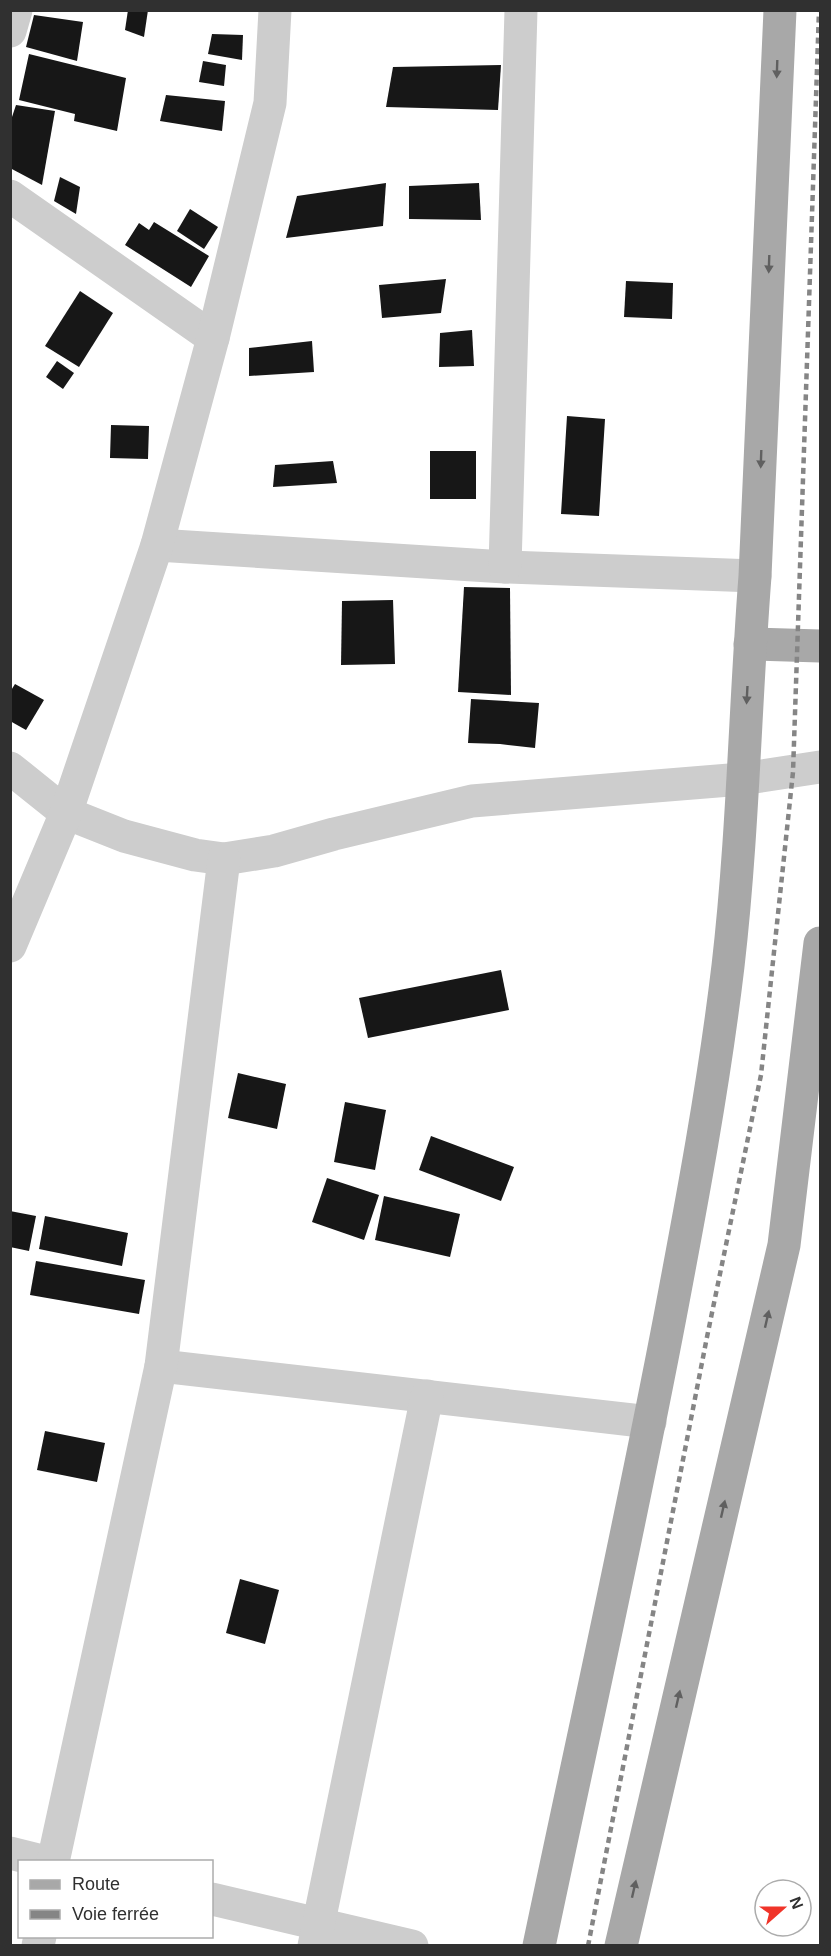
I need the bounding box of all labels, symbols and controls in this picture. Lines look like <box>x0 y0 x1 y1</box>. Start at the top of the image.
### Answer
one-way arrow <box>773 59 782 78</box>
one-way arrow <box>764 254 773 273</box>
one-way arrow <box>756 449 765 468</box>
one-way arrow <box>742 686 752 705</box>
one-way arrow <box>762 1309 772 1328</box>
one-way arrow <box>718 1499 728 1518</box>
one-way arrow <box>674 1689 684 1708</box>
legend <box>18 1860 213 1938</box>
text: Route <box>72 1874 120 1894</box>
north arrow <box>753 1878 813 1938</box>
one-way arrow <box>630 1879 640 1898</box>
text: N <box>787 1894 807 1911</box>
text: Voie ferrée <box>72 1904 159 1924</box>

